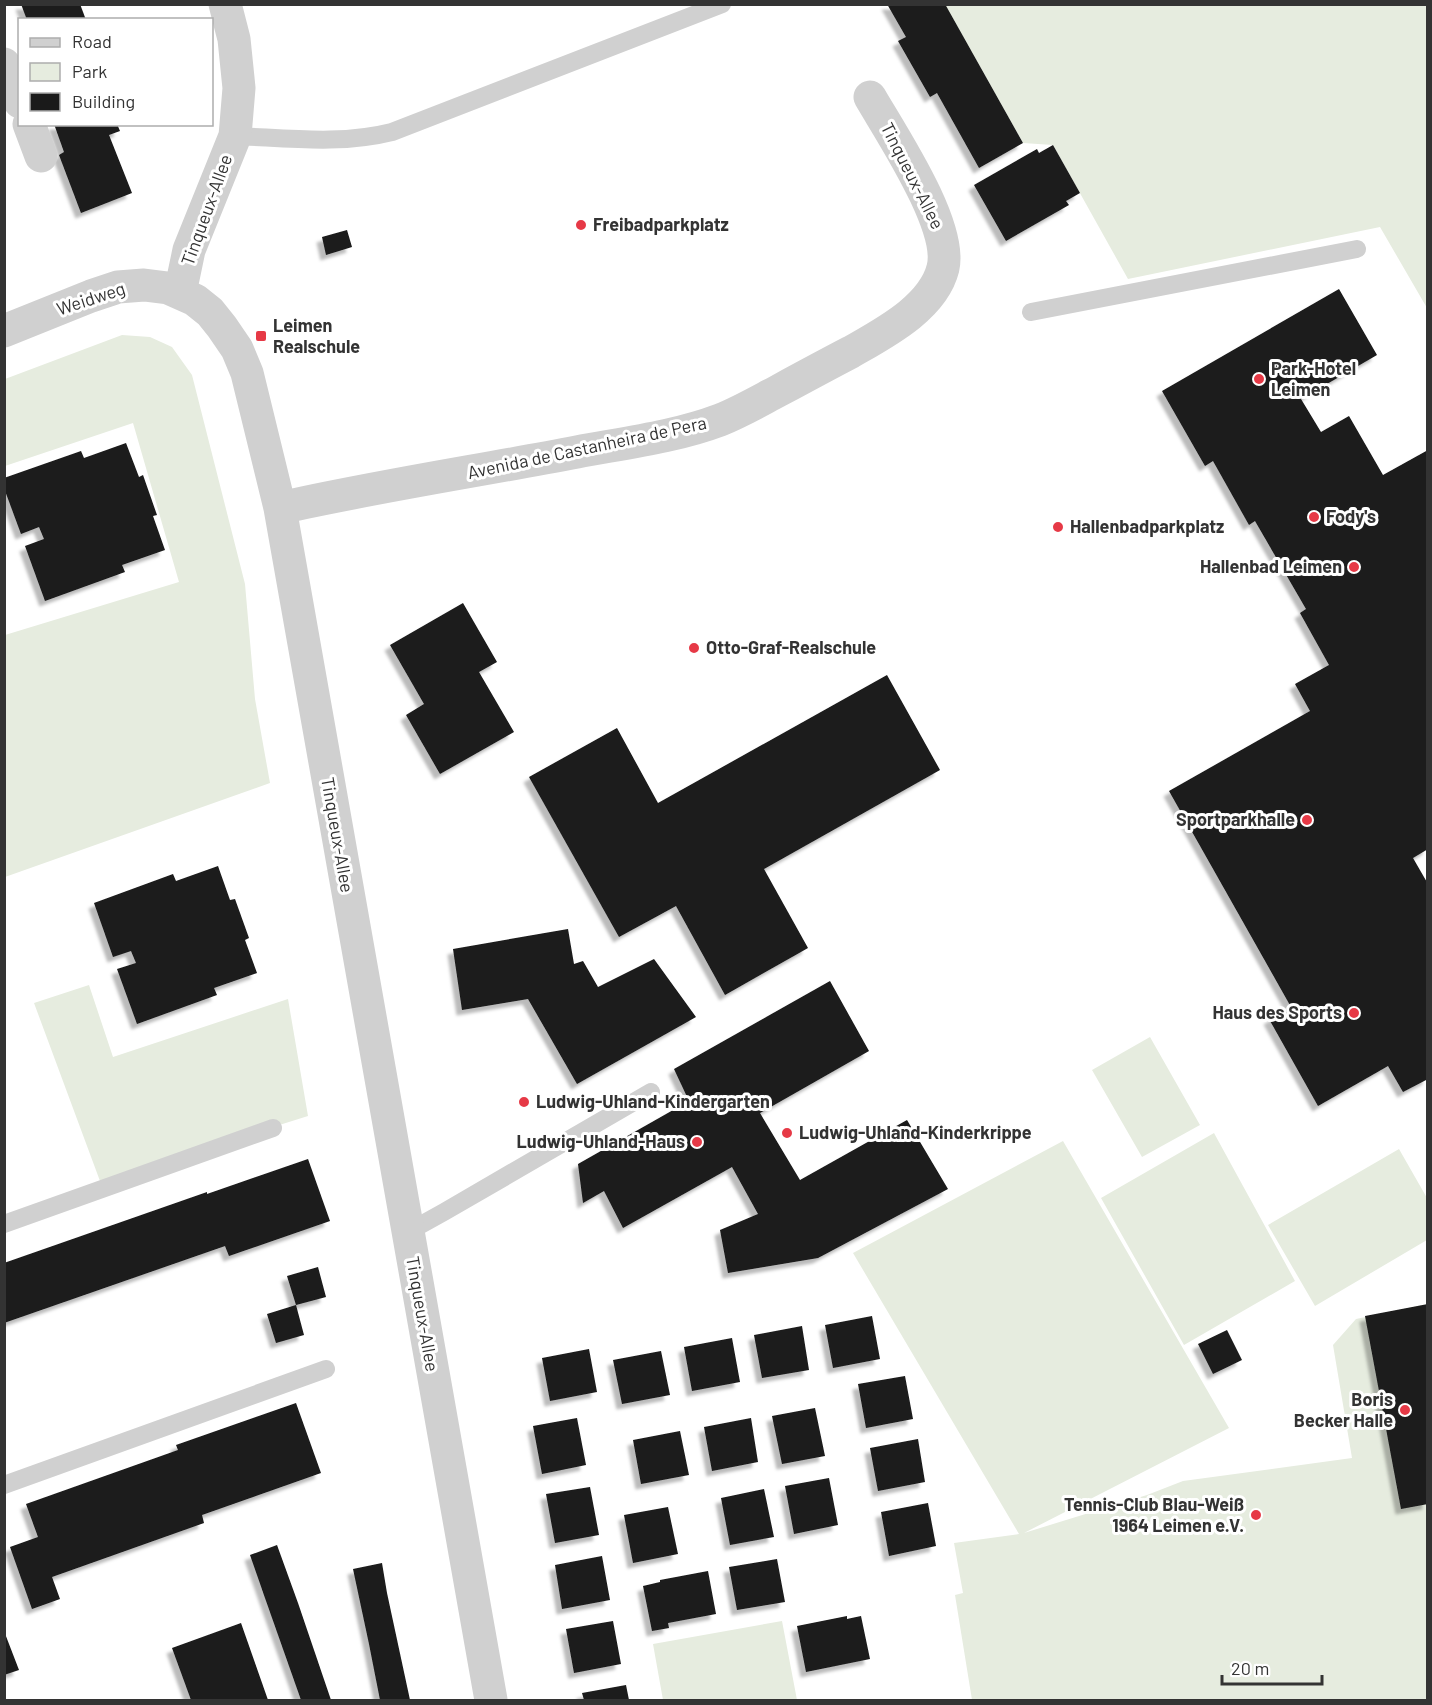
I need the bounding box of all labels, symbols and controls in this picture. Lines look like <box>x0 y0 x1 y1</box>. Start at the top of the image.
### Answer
legend <box>18 18 213 126</box>
text: Road <box>72 30 112 52</box>
text: Park <box>72 60 107 82</box>
text: Building <box>72 90 135 112</box>
street label: Tinqueux-Allee <box>877 119 949 233</box>
street label: Tinqueux-Allee <box>176 151 236 268</box>
place label: Freibadparkplatz <box>593 213 729 235</box>
marker: Freibadparkplatz <box>574 218 588 232</box>
street label: Weidweg <box>54 277 128 319</box>
place label: Leimen Realschule <box>273 314 360 357</box>
marker: Leimen Realschule <box>254 329 268 343</box>
place label: Park-Hotel Leimen <box>1271 357 1356 400</box>
marker: Park-Hotel Leimen <box>1252 372 1266 386</box>
street label: Avenida de Castanheira de Pera <box>465 411 708 483</box>
place label: Fody's <box>1326 505 1376 527</box>
marker: Fody's <box>1307 510 1321 524</box>
place label: Hallenbadparkplatz <box>1070 515 1224 537</box>
marker: Hallenbadparkplatz <box>1051 520 1065 534</box>
place label: Hallenbad Leimen <box>1200 555 1342 577</box>
marker: Hallenbad Leimen <box>1347 560 1361 574</box>
place label: Otto-Graf-Realschule <box>706 636 876 658</box>
marker: Otto-Graf-Realschule <box>687 641 701 655</box>
street label: Tinqueux-Allee <box>317 775 359 894</box>
place label: Sportparkhalle <box>1176 808 1295 830</box>
marker: Sportparkhalle <box>1300 813 1314 827</box>
place label: Haus des Sports <box>1212 1001 1342 1023</box>
marker: Haus des Sports <box>1347 1006 1361 1020</box>
place label: Ludwig-Uhland-Kindergarten <box>536 1090 770 1112</box>
marker: Ludwig-Uhland-Kindergarten <box>517 1095 531 1109</box>
place label: Ludwig-Uhland-Kinderkrippe <box>799 1121 1032 1143</box>
marker: Ludwig-Uhland-Kinderkrippe <box>780 1126 794 1140</box>
place label: Ludwig-Uhland-Haus <box>517 1130 685 1152</box>
marker: Ludwig-Uhland-Haus <box>690 1135 704 1149</box>
street label: Tinqueux-Allee <box>402 1254 444 1373</box>
place label: Boris Becker Halle <box>1294 1388 1393 1431</box>
marker: Boris Becker Halle <box>1398 1403 1412 1417</box>
place label: Tennis-Club Blau-Weiß 1964 Leimen e.V. <box>1064 1493 1244 1536</box>
marker: Tennis-Club Blau-Weiß 1964 Leimen e.V. <box>1249 1508 1263 1522</box>
scale bar <box>1222 1648 1322 1686</box>
text: 20 m <box>1231 1657 1269 1679</box>

